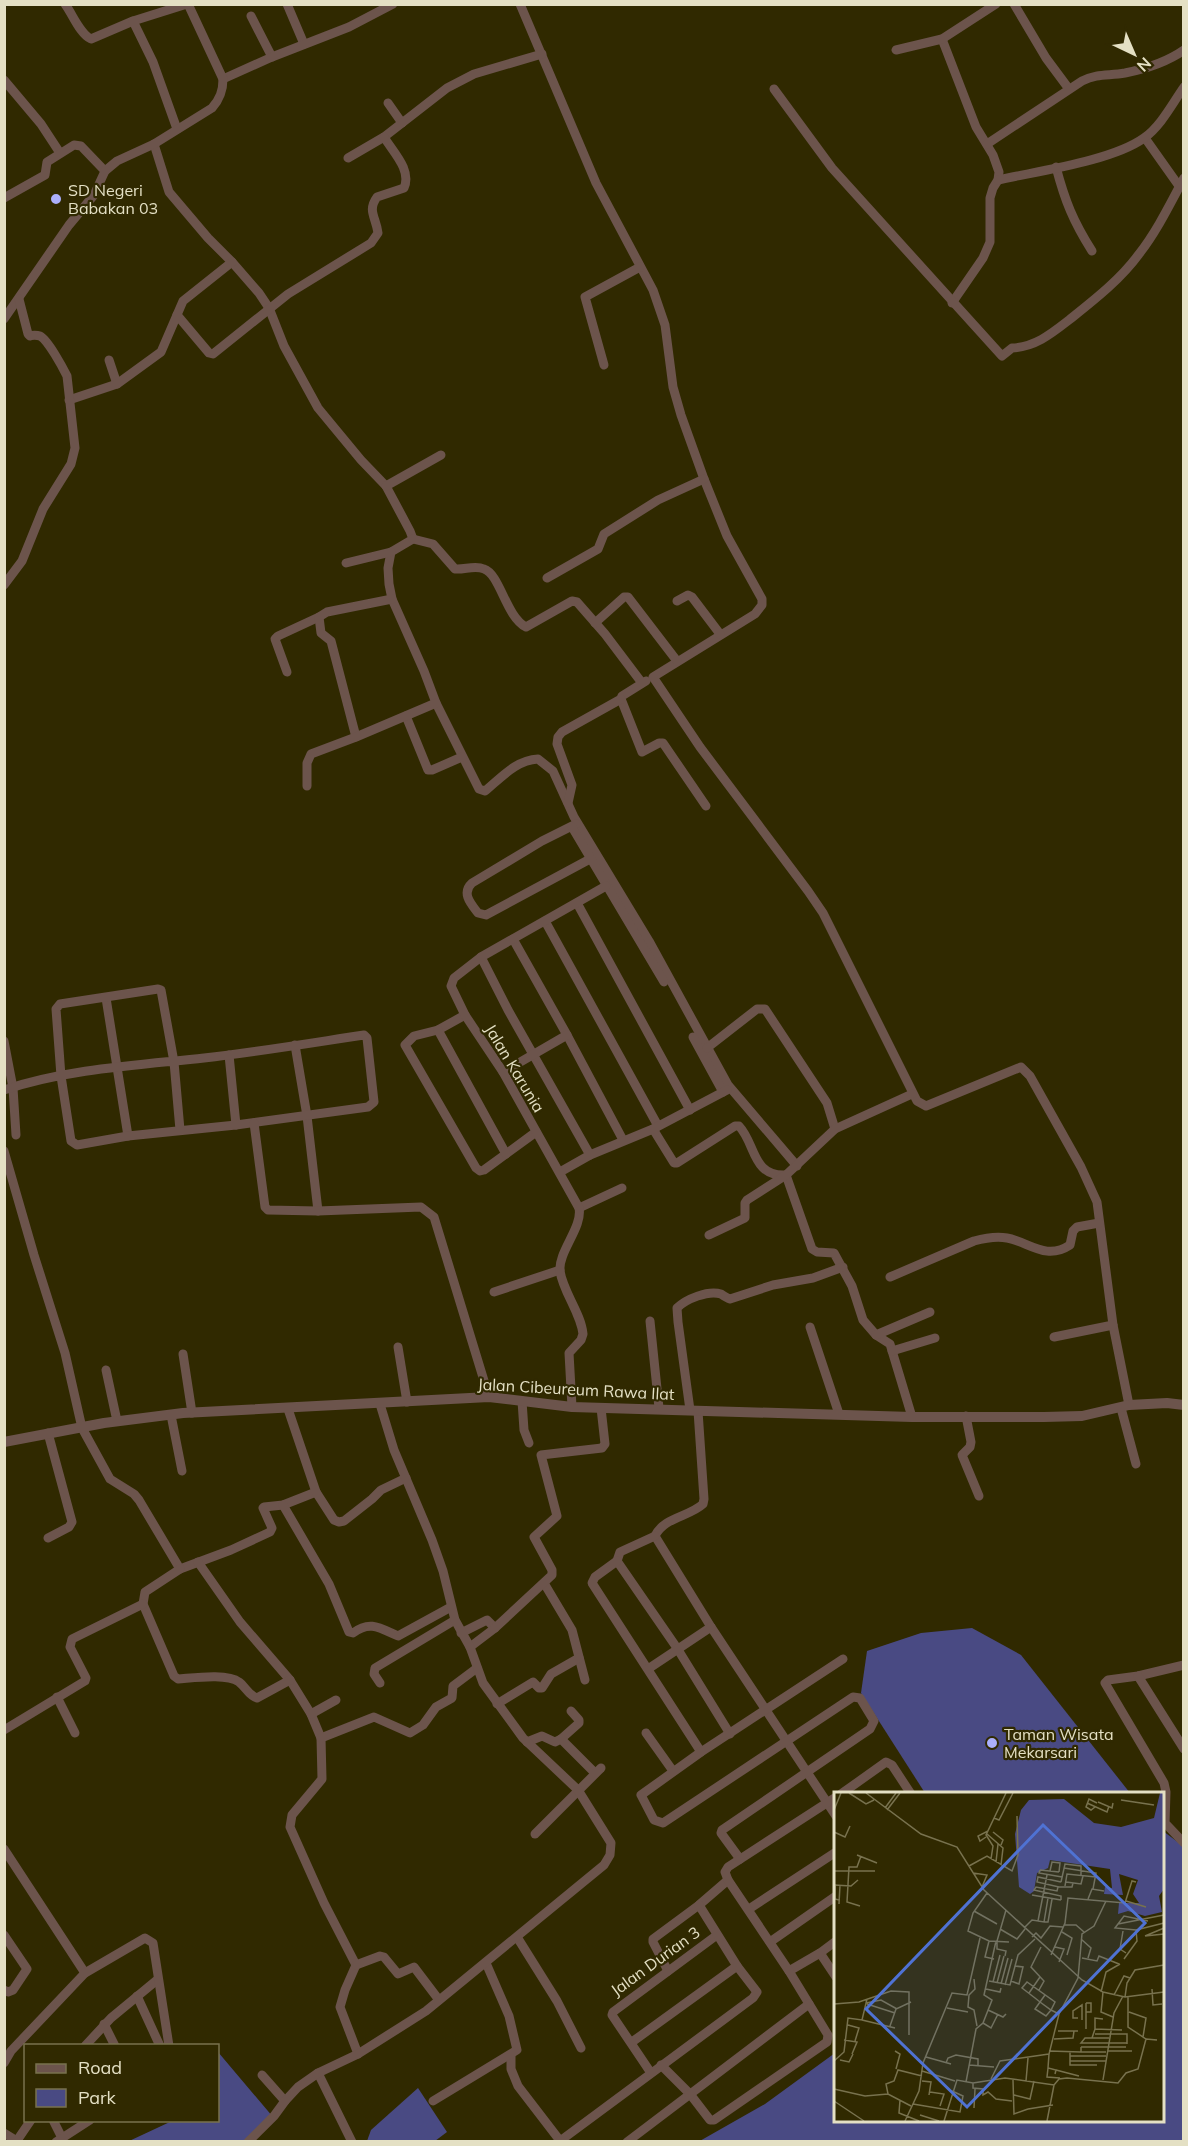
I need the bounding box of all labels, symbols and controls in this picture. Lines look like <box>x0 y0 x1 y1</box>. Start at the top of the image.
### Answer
north arrow <box>1104 24 1164 84</box>
text: N <box>1133 53 1156 76</box>
place label: SD Negeri Babakan 03 <box>68 180 158 218</box>
marker: SD Negeri Babakan 03 <box>49 192 63 206</box>
street label: Jalan Karunia <box>481 1020 549 1116</box>
street label: Jalan Cibeureum Rawa Ilat <box>477 1374 675 1404</box>
place label: Taman Wisata Mekarsari <box>1004 1724 1114 1762</box>
marker: Taman Wisata Mekarsari <box>985 1736 999 1750</box>
inset map <box>834 1792 1164 2122</box>
street label: Jalan Durian 3 <box>606 1922 704 2000</box>
legend <box>24 2044 219 2122</box>
text: Road <box>78 2056 122 2079</box>
text: Park <box>78 2086 117 2109</box>

